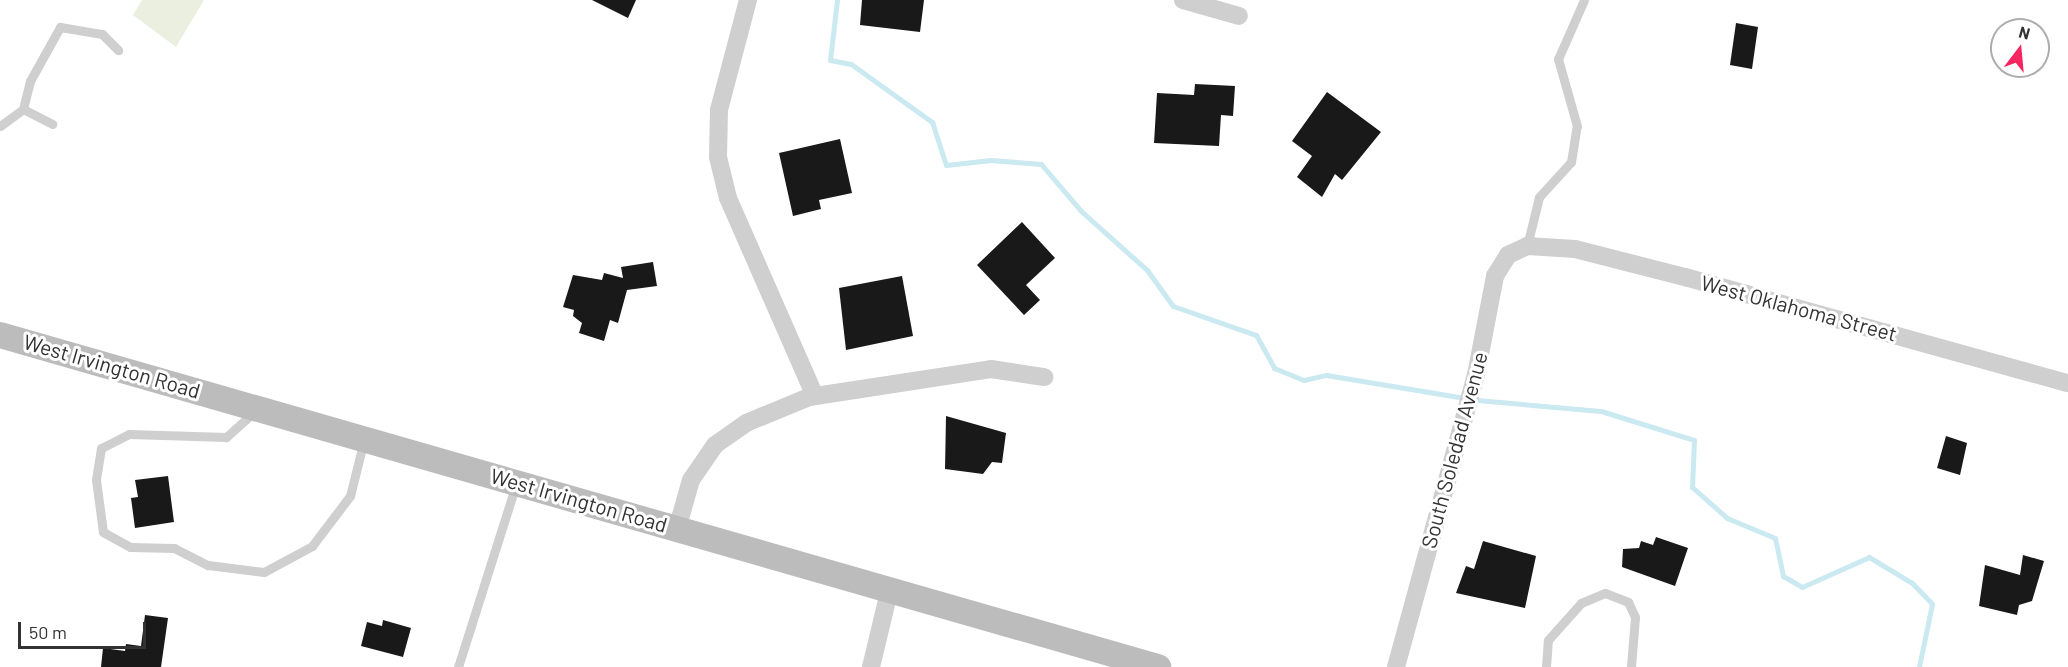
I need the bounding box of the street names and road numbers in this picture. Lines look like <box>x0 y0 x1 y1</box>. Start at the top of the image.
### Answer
street label: West Oklahoma Street <box>1698 270 1900 346</box>
street label: West Irvington Road <box>21 329 203 403</box>
street label: South Soledad Avenue <box>1416 349 1492 551</box>
street label: West Irvington Road <box>488 463 670 537</box>

